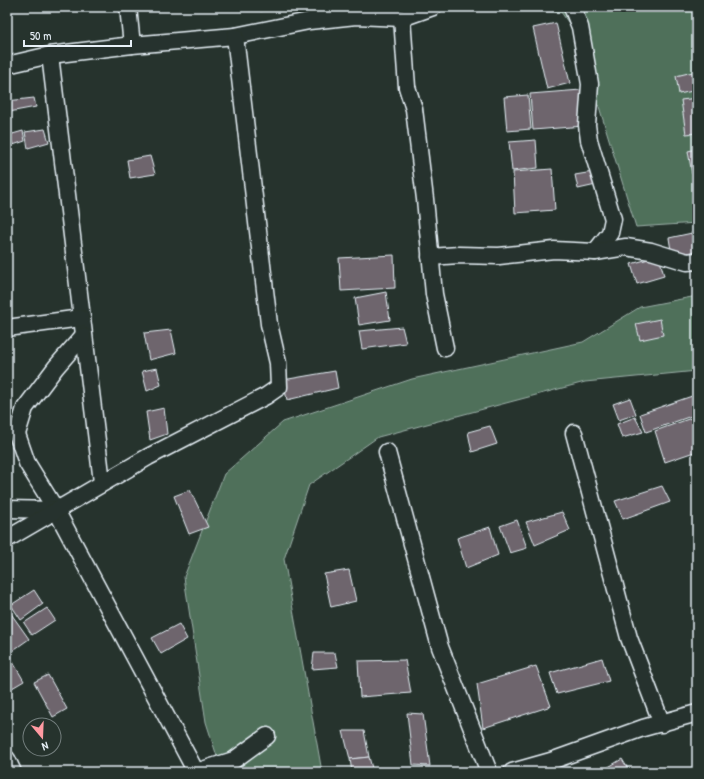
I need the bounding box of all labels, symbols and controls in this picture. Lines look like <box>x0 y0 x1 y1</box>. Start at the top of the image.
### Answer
scale bar <box>24 22 131 48</box>
text: 50 m <box>30 27 51 44</box>
north arrow <box>22 717 62 757</box>
text: N <box>40 739 50 754</box>

